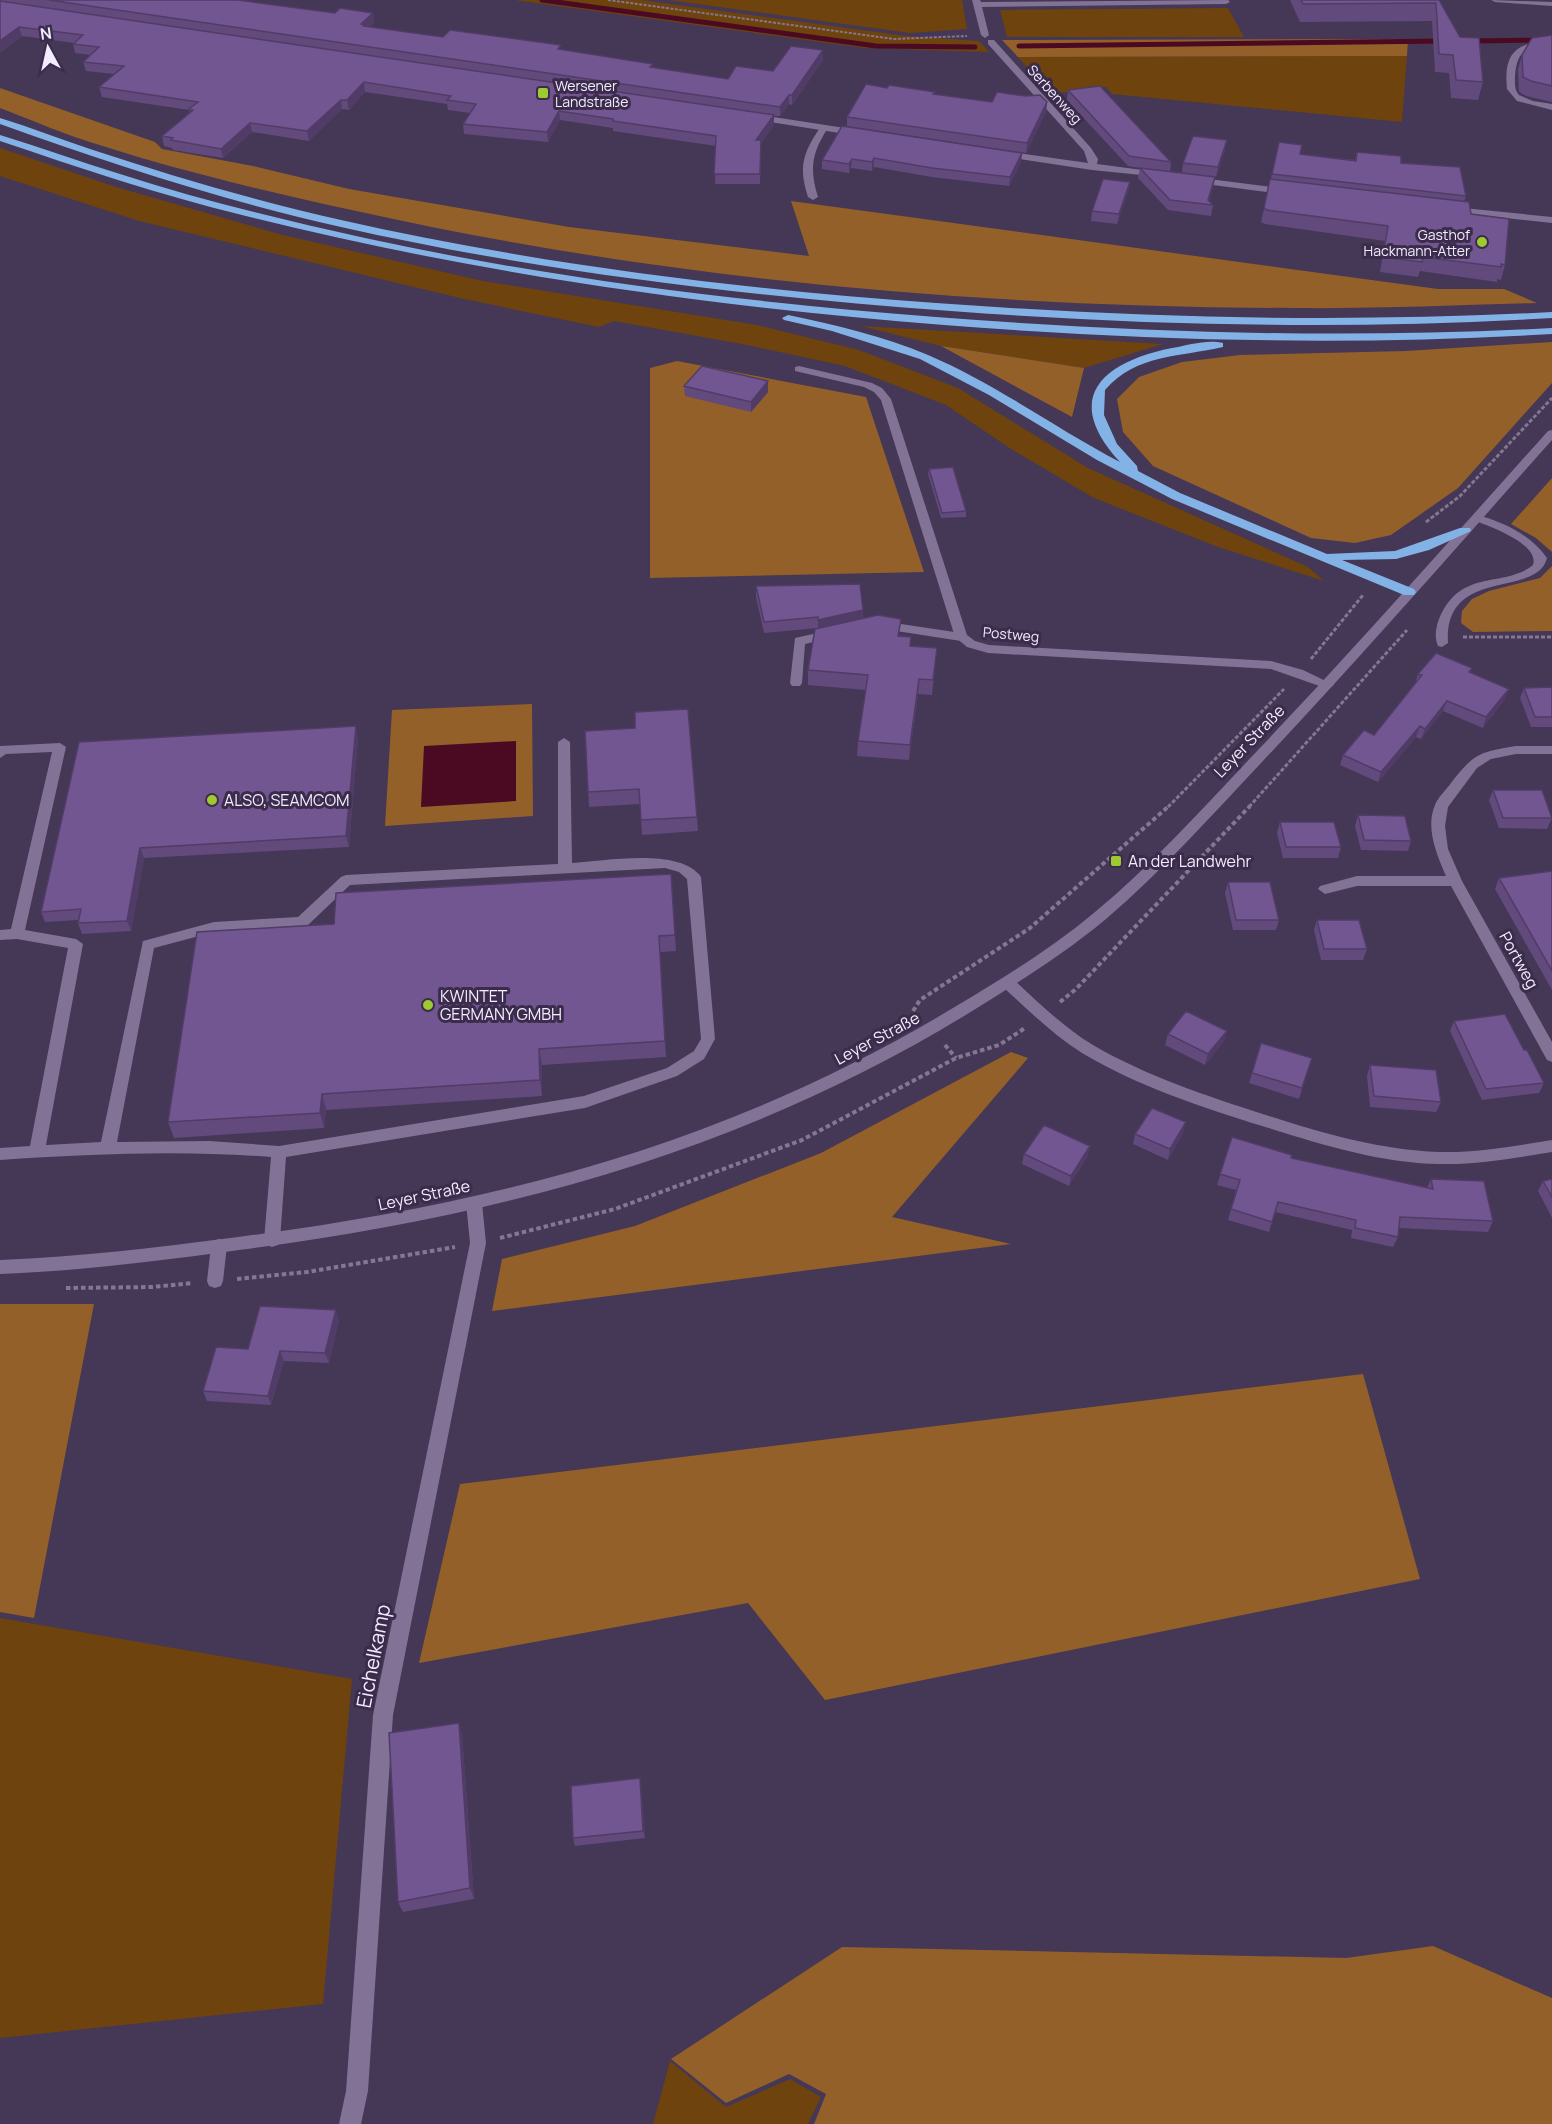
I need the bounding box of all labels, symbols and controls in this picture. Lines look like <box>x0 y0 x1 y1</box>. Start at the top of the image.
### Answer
north arrow <box>18 18 78 78</box>
text: N <box>39 21 53 45</box>
street label: Serbenweg <box>1023 60 1087 128</box>
place label: Wersener Landstraße <box>555 76 629 111</box>
marker: Wersener Landstraße <box>536 86 550 100</box>
place label: Gasthof Hackmann-Atter <box>1364 225 1470 260</box>
marker: Gasthof Hackmann-Atter <box>1475 235 1489 249</box>
street label: Postweg <box>982 622 1040 646</box>
street label: Leyer Straße <box>1209 700 1289 782</box>
place label: ALSO, SEAMCOM <box>224 789 349 811</box>
marker: ALSO, SEAMCOM <box>205 793 219 807</box>
place label: An der Landwehr <box>1128 850 1251 872</box>
marker: An der Landwehr <box>1109 854 1123 868</box>
street label: Portweg <box>1494 928 1544 992</box>
place label: KWINTET GERMANY GMBH <box>440 985 562 1025</box>
marker: KWINTET GERMANY GMBH <box>421 998 435 1012</box>
street label: Leyer Straße <box>831 1006 923 1070</box>
street label: Leyer Straße <box>376 1175 472 1215</box>
street label: Eichelkamp <box>350 1602 396 1710</box>

